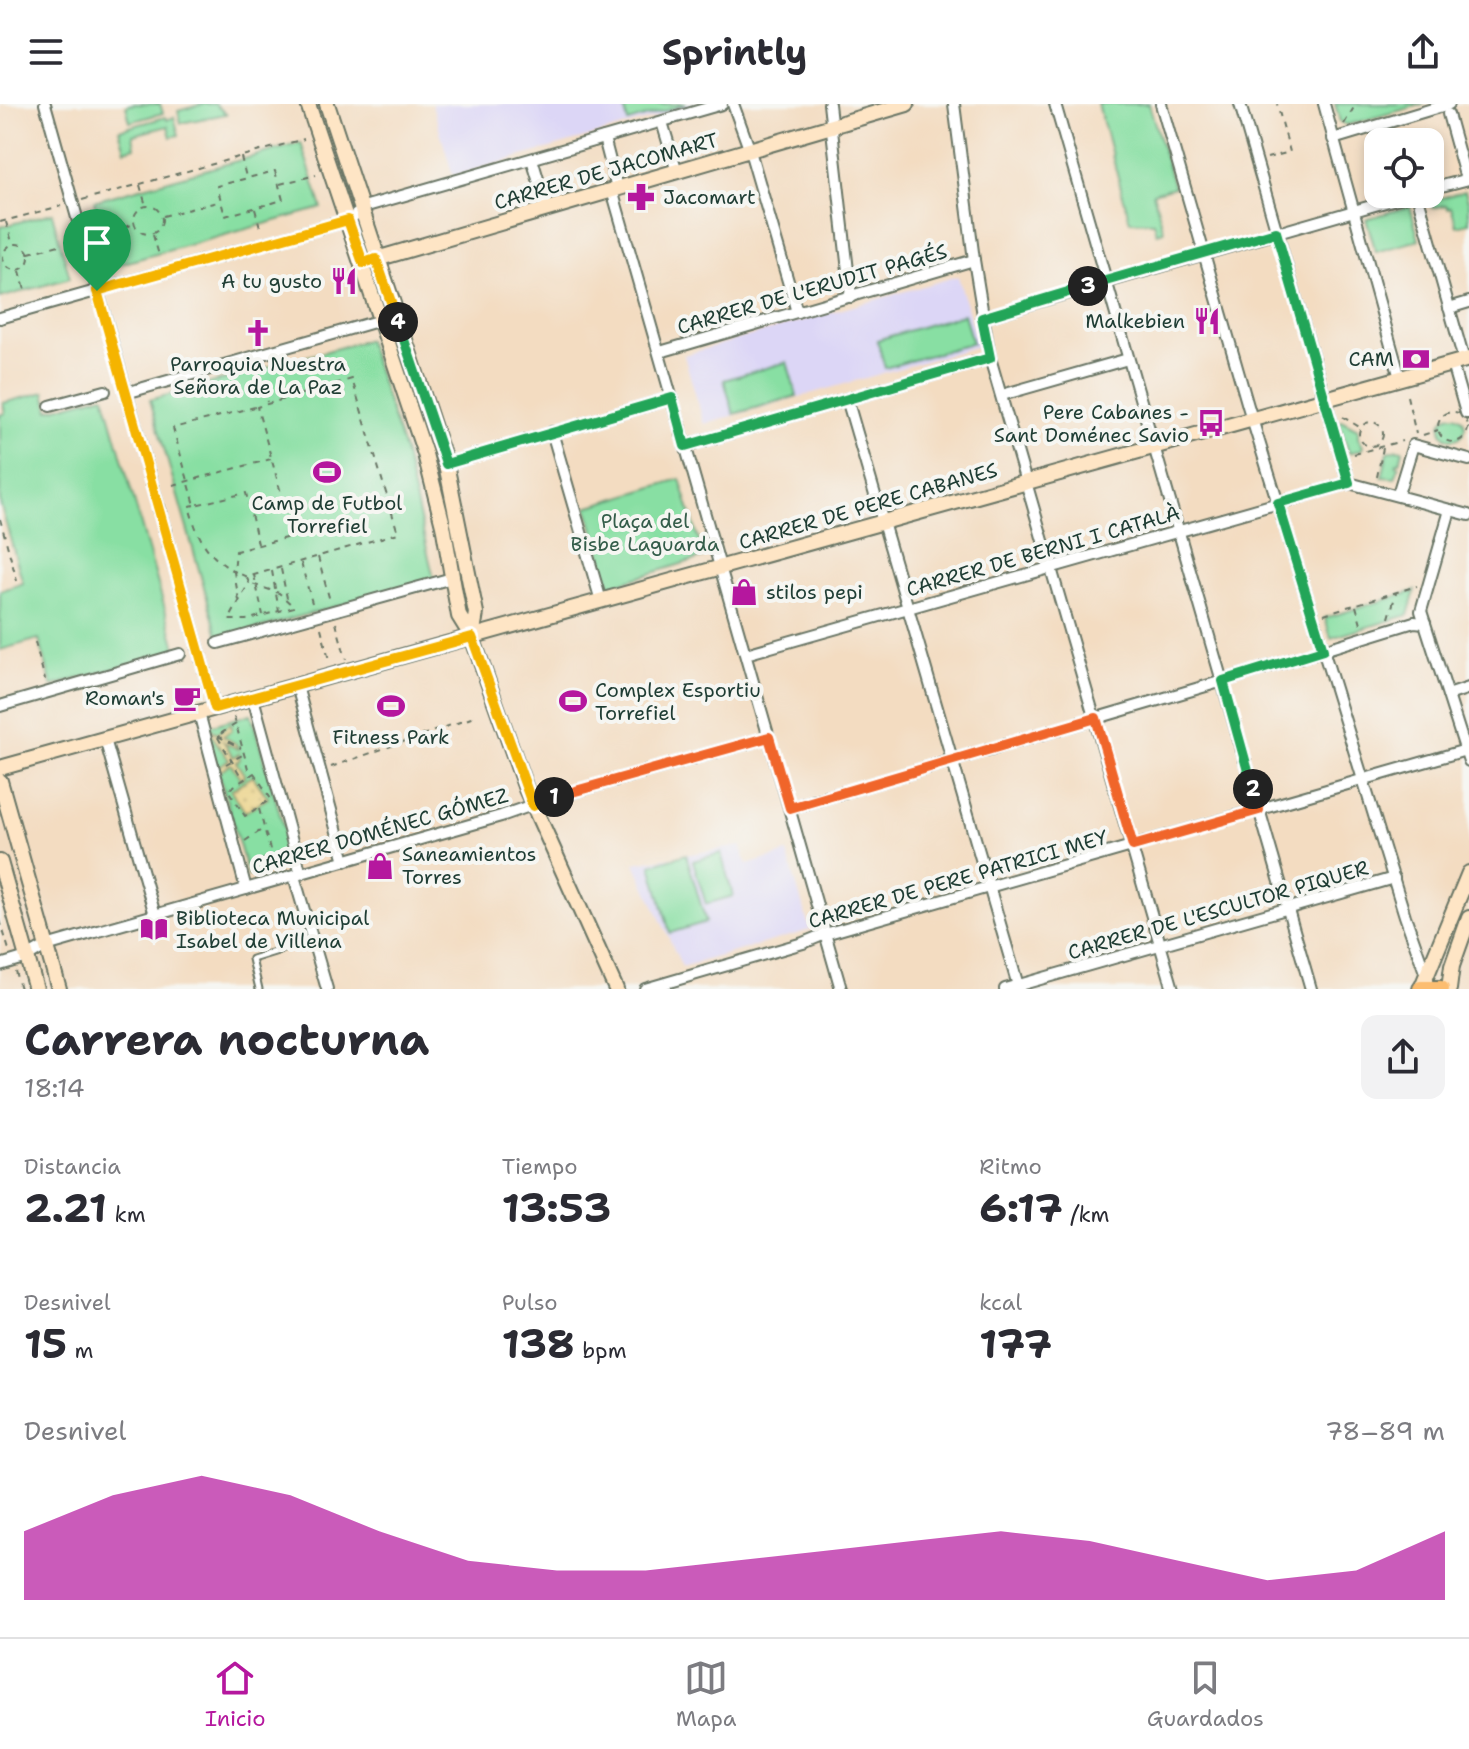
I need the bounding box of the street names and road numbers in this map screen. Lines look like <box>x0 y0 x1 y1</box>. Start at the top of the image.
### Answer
street label: CARRER DE JACOMART <box>491 127 721 215</box>
street label: CARRER DE L'ERUDIT PAGÉS <box>674 238 950 340</box>
street label: CARRER DE PERE CABANES <box>736 457 1000 555</box>
street label: CARRER DE BERNI I CATALÀ <box>903 499 1183 603</box>
street label: CARRER DOMÉNEC GÓMEZ <box>249 782 511 880</box>
street label: CARRER DE PERE PATRICI MEY <box>805 824 1111 934</box>
street label: CARRER DE L'ESCULTOR PIQUER <box>1065 855 1372 965</box>

